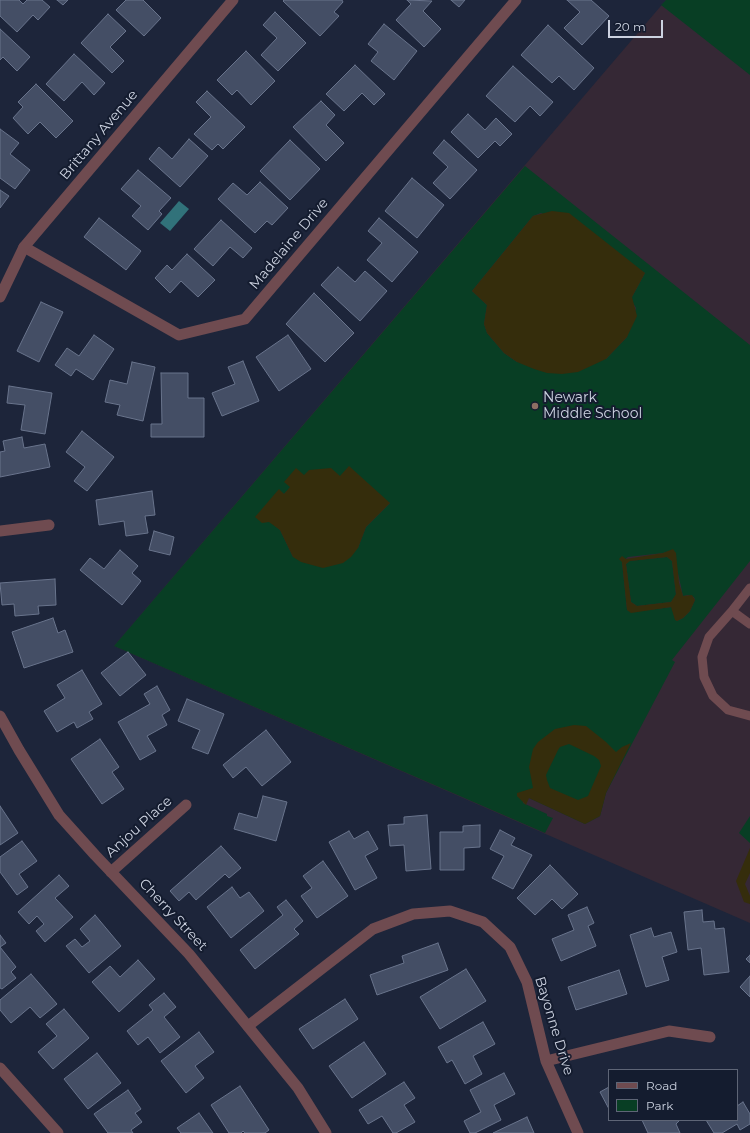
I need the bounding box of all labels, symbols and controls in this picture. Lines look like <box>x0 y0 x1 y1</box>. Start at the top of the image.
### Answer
scale bar <box>610 12 665 38</box>
text: 20 m <box>615 19 646 34</box>
street label: Brittany Avenue <box>57 87 141 183</box>
street label: Madelaine Drive <box>246 195 332 293</box>
place label: Newark Middle School <box>543 390 642 422</box>
marker: Newark Middle School <box>530 401 540 411</box>
street label: Anjou Place <box>102 793 176 861</box>
street label: Cherry Street <box>135 875 211 955</box>
street label: Bayonne Drive <box>531 975 577 1077</box>
legend <box>608 1069 738 1121</box>
text: Road <box>646 1078 677 1093</box>
text: Park <box>646 1098 673 1113</box>

